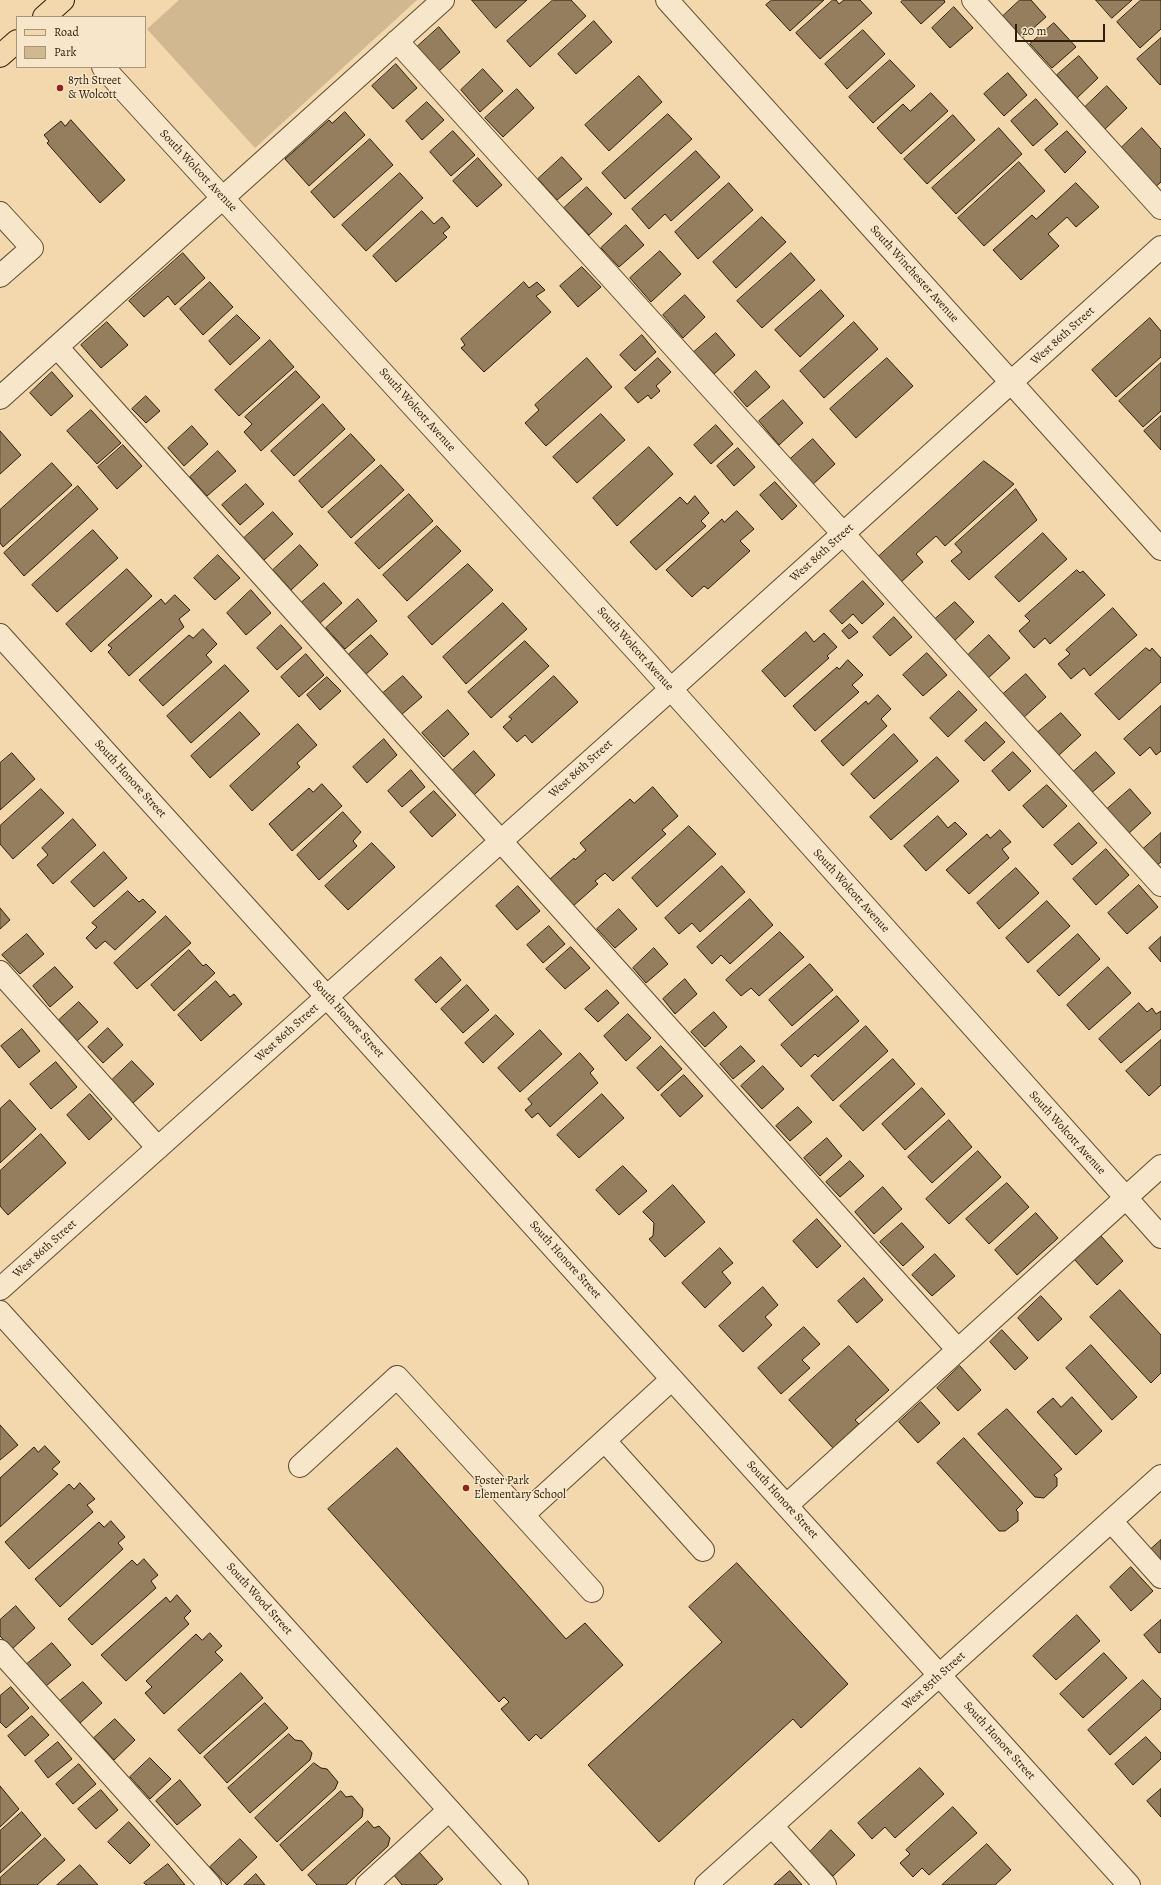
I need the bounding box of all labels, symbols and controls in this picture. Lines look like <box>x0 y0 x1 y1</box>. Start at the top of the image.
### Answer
legend <box>16 16 146 68</box>
scale bar <box>1017 16 1107 42</box>
text: 20 m <box>1022 23 1046 39</box>
text: Road <box>54 24 79 40</box>
text: Park <box>54 44 77 60</box>
place label: 87th Street & Wolcott <box>68 74 121 102</box>
marker: 87th Street & Wolcott <box>55 83 65 93</box>
street label: South Wolcott Avenue <box>156 127 240 215</box>
street label: South Winchester Avenue <box>867 222 961 326</box>
street label: West 86th Street <box>1028 304 1098 368</box>
street label: South Wolcott Avenue <box>376 365 458 455</box>
street label: West 86th Street <box>787 521 857 585</box>
street label: South Wolcott Avenue <box>594 604 676 694</box>
street label: South Honore Street <box>91 737 169 821</box>
street label: West 86th Street <box>546 737 616 801</box>
street label: South Wolcott Avenue <box>810 846 892 936</box>
street label: South Honore Street <box>309 977 387 1061</box>
street label: West 86th Street <box>252 1001 322 1065</box>
street label: South Wolcott Avenue <box>1026 1088 1108 1178</box>
street label: West 86th Street <box>10 1217 80 1281</box>
street label: South Honore Street <box>526 1218 604 1302</box>
street label: South Honore Street <box>743 1458 821 1542</box>
place label: Foster Park Elementary School <box>474 1474 566 1502</box>
marker: Foster Park Elementary School <box>461 1483 471 1493</box>
street label: South Wood Street <box>223 1560 295 1638</box>
street label: West 85th Street <box>899 1649 969 1713</box>
street label: South Honore Street <box>960 1699 1038 1783</box>

